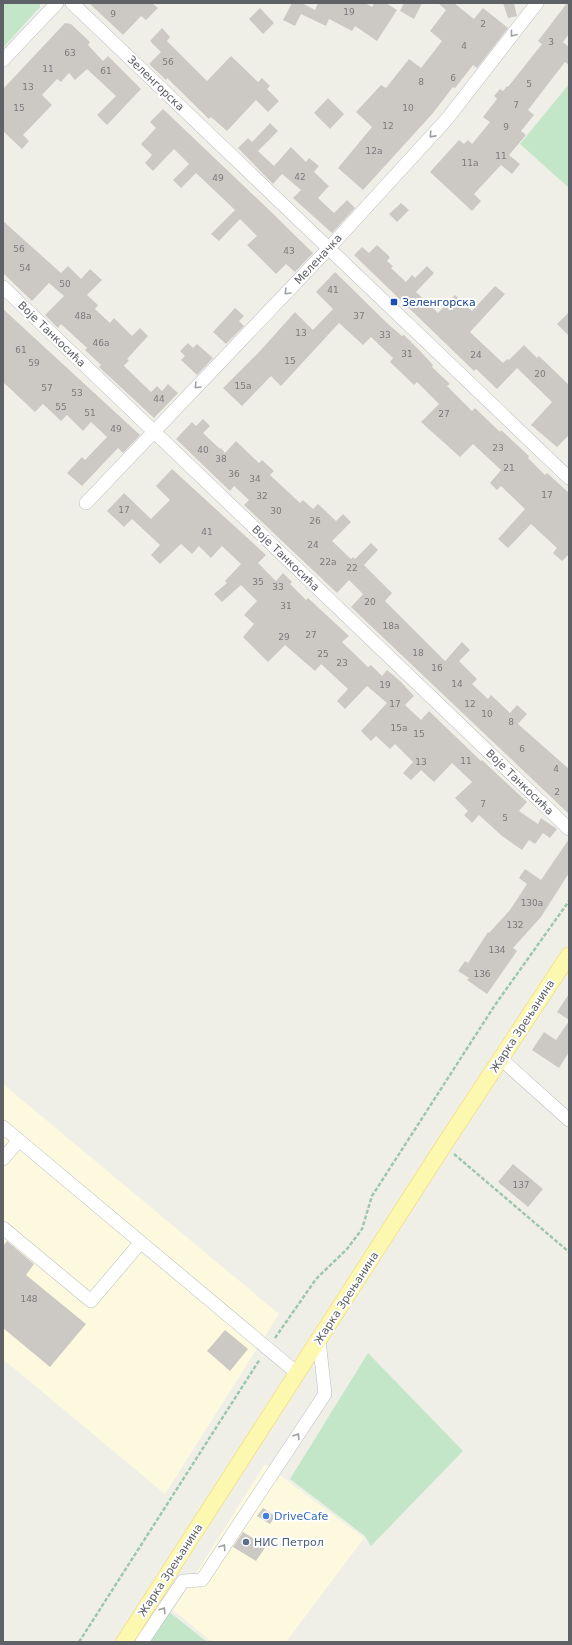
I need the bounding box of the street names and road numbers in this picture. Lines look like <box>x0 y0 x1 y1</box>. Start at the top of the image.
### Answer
street label: Зеленгорска <box>125 53 187 114</box>
street label: Меленачка <box>292 232 345 287</box>
street label: Воје Танкосића <box>15 299 88 370</box>
street label: Воје Танкосића <box>249 523 322 594</box>
street label: Воје Танкосића <box>483 747 556 818</box>
street label: Жарка Зрењанина <box>488 977 557 1075</box>
street label: Жарка Зрењанина <box>312 1249 381 1347</box>
street label: Жарка Зрењанина <box>136 1521 205 1619</box>

